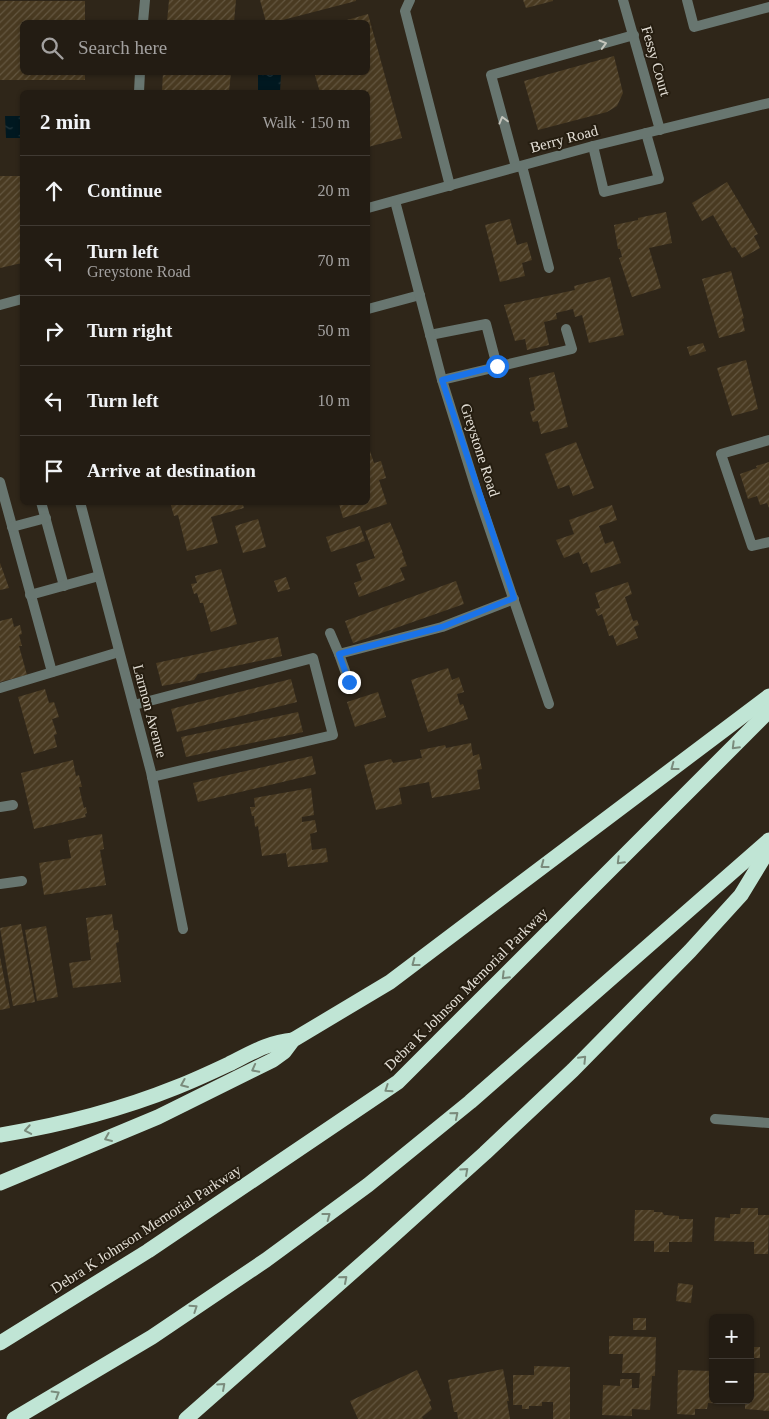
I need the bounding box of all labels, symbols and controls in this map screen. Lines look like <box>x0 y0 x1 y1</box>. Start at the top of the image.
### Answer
search box <box>20 20 370 75</box>
street label: Fessy Court <box>638 24 674 99</box>
icon: search <box>38 34 66 62</box>
text: Search here <box>78 37 167 58</box>
one-way arrow <box>598 39 606 49</box>
text: 2 min <box>40 110 91 134</box>
text: Walk · 150 m <box>263 114 350 131</box>
one-way arrow <box>499 117 509 125</box>
street label: Berry Road <box>528 122 600 156</box>
icon: ahead <box>40 177 68 205</box>
text: Continue <box>87 180 162 201</box>
text: 20 m <box>318 182 350 199</box>
text: Turn left <box>87 241 159 262</box>
icon: left <box>40 247 68 275</box>
text: 70 m <box>318 252 350 269</box>
text: Greystone Road <box>87 263 191 280</box>
icon: right <box>40 317 68 345</box>
text: Turn right <box>87 320 172 341</box>
text: 50 m <box>318 322 350 339</box>
route start <box>486 355 509 378</box>
icon: left <box>40 387 68 415</box>
text: Turn left <box>87 390 159 411</box>
text: 10 m <box>318 392 350 409</box>
street label: Greystone Road <box>457 401 503 499</box>
icon: arrive <box>40 457 68 485</box>
text: Arrive at destination <box>87 460 256 481</box>
street label: Larmon Avenue <box>130 663 170 760</box>
route end <box>338 671 361 694</box>
one-way arrow <box>731 740 740 749</box>
one-way arrow <box>670 761 680 770</box>
one-way arrow <box>616 855 625 864</box>
one-way arrow <box>540 859 550 868</box>
street label: Debra K Johnson Memorial Parkway <box>381 904 551 1074</box>
one-way arrow <box>411 957 421 966</box>
one-way arrow <box>502 970 511 979</box>
one-way arrow <box>577 1056 586 1065</box>
one-way arrow <box>252 1063 261 1073</box>
one-way arrow <box>180 1078 189 1088</box>
one-way arrow <box>385 1083 394 1092</box>
one-way arrow <box>449 1112 458 1120</box>
one-way arrow <box>24 1125 33 1135</box>
one-way arrow <box>104 1132 113 1143</box>
street label: Debra K Johnson Memorial Parkway <box>48 1161 244 1297</box>
one-way arrow <box>460 1168 469 1177</box>
one-way arrow <box>321 1213 330 1221</box>
one-way arrow <box>338 1276 347 1285</box>
one-way arrow <box>188 1305 198 1314</box>
map controls <box>709 1314 754 1404</box>
button: + <box>709 1314 754 1359</box>
button: − <box>709 1359 754 1404</box>
one-way arrow <box>216 1383 225 1392</box>
one-way arrow <box>51 1391 60 1401</box>

